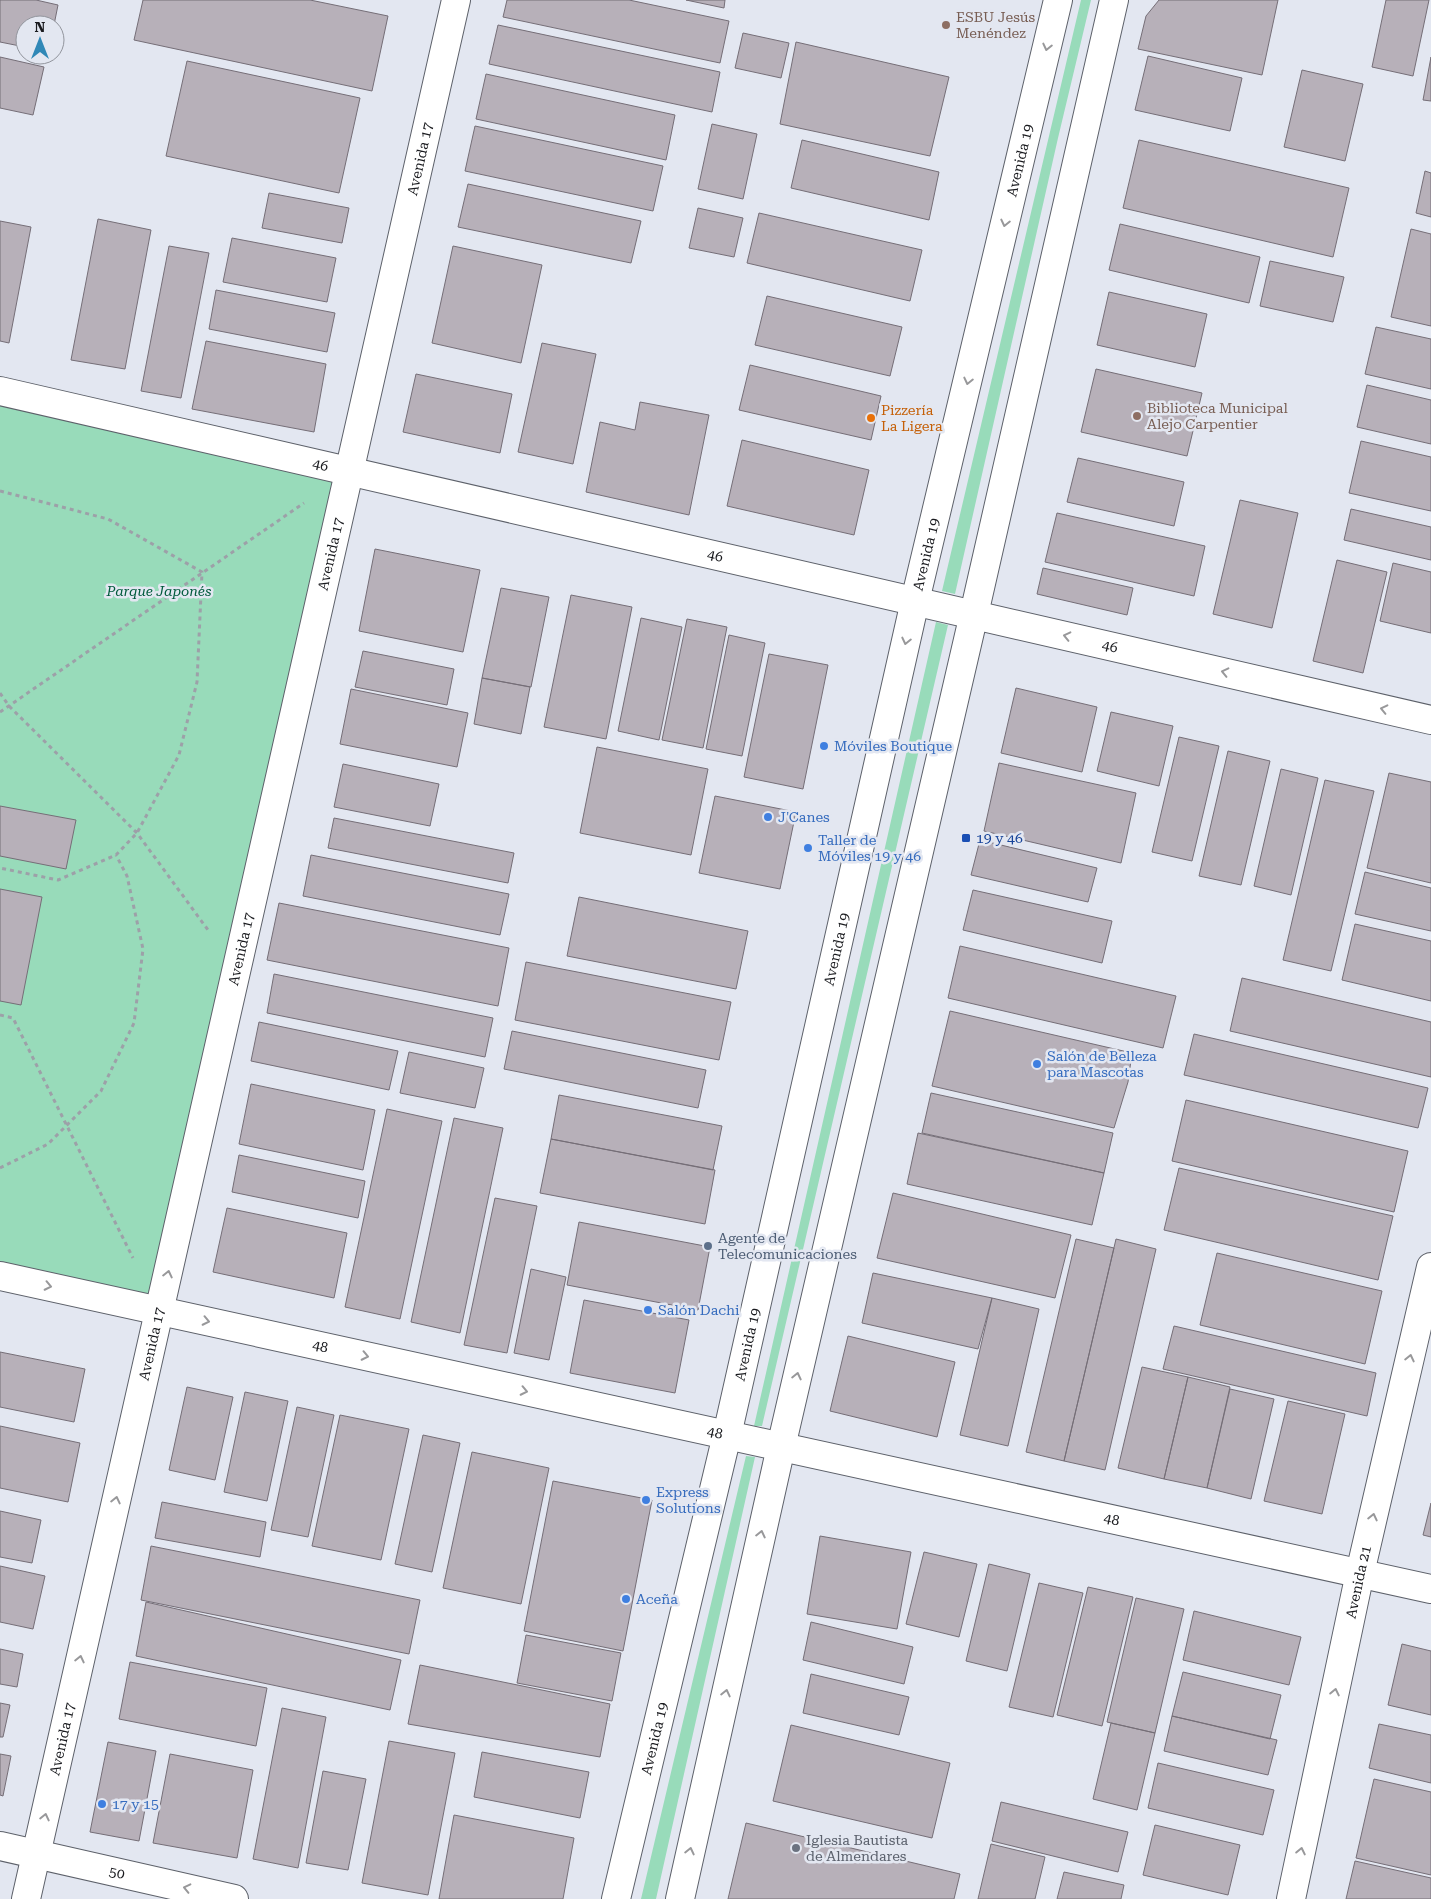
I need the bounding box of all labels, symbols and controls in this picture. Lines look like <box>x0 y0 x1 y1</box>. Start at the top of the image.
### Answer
place label: ESBU Jesús Menéndez <box>956 9 1036 41</box>
north arrow <box>15 15 65 65</box>
text: N <box>35 19 46 35</box>
marker: ESBU Jesús Menéndez <box>940 19 952 31</box>
one-way arrow <box>1042 43 1053 52</box>
street label: Avenida 17 <box>404 121 436 197</box>
street label: Avenida 19 <box>1003 122 1036 198</box>
one-way arrow <box>1000 218 1011 227</box>
one-way arrow <box>963 376 974 385</box>
place label: Biblioteca Municipal Alejo Carpentier <box>1147 400 1288 432</box>
place label: Pizzería La Ligera <box>881 402 943 434</box>
marker: Biblioteca Municipal Alejo Carpentier <box>1131 410 1143 422</box>
marker: Pizzería La Ligera <box>865 412 877 424</box>
street label: 46 <box>311 455 330 474</box>
street label: Avenida 17 <box>315 516 347 592</box>
street label: Avenida 19 <box>910 516 943 592</box>
street label: 46 <box>706 546 725 565</box>
park label: Parque Japonés <box>105 583 212 599</box>
one-way arrow <box>1062 631 1071 642</box>
one-way arrow <box>901 637 912 646</box>
street label: 46 <box>1101 637 1120 656</box>
one-way arrow <box>1221 667 1230 678</box>
one-way arrow <box>1379 704 1388 715</box>
place label: Móviles Boutique <box>834 738 952 754</box>
marker: Móviles Boutique <box>818 740 830 752</box>
place label: J'Canes <box>778 809 830 825</box>
marker: J'Canes <box>762 811 774 823</box>
place label: 19 y 46 <box>976 830 1023 846</box>
place label: Taller de Móviles 19 y 46 <box>818 832 921 864</box>
marker: 19 y 46 <box>960 832 972 844</box>
marker: Taller de Móviles 19 y 46 <box>802 842 814 854</box>
street label: Avenida 17 <box>225 911 257 987</box>
street label: Avenida 19 <box>821 911 852 987</box>
place label: Salón de Belleza para Mascotas <box>1047 1048 1157 1080</box>
marker: Salón de Belleza para Mascotas <box>1031 1058 1043 1070</box>
place label: Agente de Telecomunicaciones <box>718 1230 857 1262</box>
marker: Agente de Telecomunicaciones <box>702 1240 714 1252</box>
one-way arrow <box>162 1269 173 1278</box>
one-way arrow <box>43 1280 52 1291</box>
place label: Salón Dachi <box>658 1302 740 1318</box>
marker: Salón Dachi <box>642 1304 654 1316</box>
street label: Avenida 17 <box>136 1306 168 1382</box>
street label: Avenida 19 <box>731 1306 763 1382</box>
one-way arrow <box>202 1315 211 1326</box>
street label: 48 <box>311 1337 330 1356</box>
one-way arrow <box>361 1350 370 1361</box>
one-way arrow <box>1404 1354 1415 1363</box>
one-way arrow <box>791 1371 802 1380</box>
one-way arrow <box>519 1385 528 1396</box>
street label: 48 <box>706 1423 725 1442</box>
place label: Express Solutions <box>656 1484 721 1516</box>
marker: Express Solutions <box>640 1494 652 1506</box>
one-way arrow <box>110 1496 121 1505</box>
street label: 48 <box>1102 1510 1121 1529</box>
one-way arrow <box>1367 1512 1378 1521</box>
one-way arrow <box>755 1530 766 1539</box>
street label: Avenida 21 <box>1343 1544 1374 1620</box>
place label: Aceña <box>636 1591 678 1607</box>
marker: Aceña <box>620 1593 632 1605</box>
one-way arrow <box>74 1654 85 1663</box>
one-way arrow <box>720 1688 731 1697</box>
one-way arrow <box>1329 1688 1340 1697</box>
street label: Avenida 19 <box>638 1700 671 1776</box>
street label: Avenida 17 <box>46 1701 78 1777</box>
place label: 17 y 15 <box>112 1796 159 1812</box>
marker: 17 y 15 <box>96 1798 108 1810</box>
one-way arrow <box>39 1813 50 1822</box>
place label: Iglesia Bautista de Almendares <box>806 1832 909 1864</box>
marker: Iglesia Bautista de Almendares <box>790 1842 802 1854</box>
one-way arrow <box>684 1847 695 1856</box>
one-way arrow <box>1295 1847 1306 1856</box>
street label: 50 <box>108 1863 127 1882</box>
one-way arrow <box>182 1883 191 1894</box>

